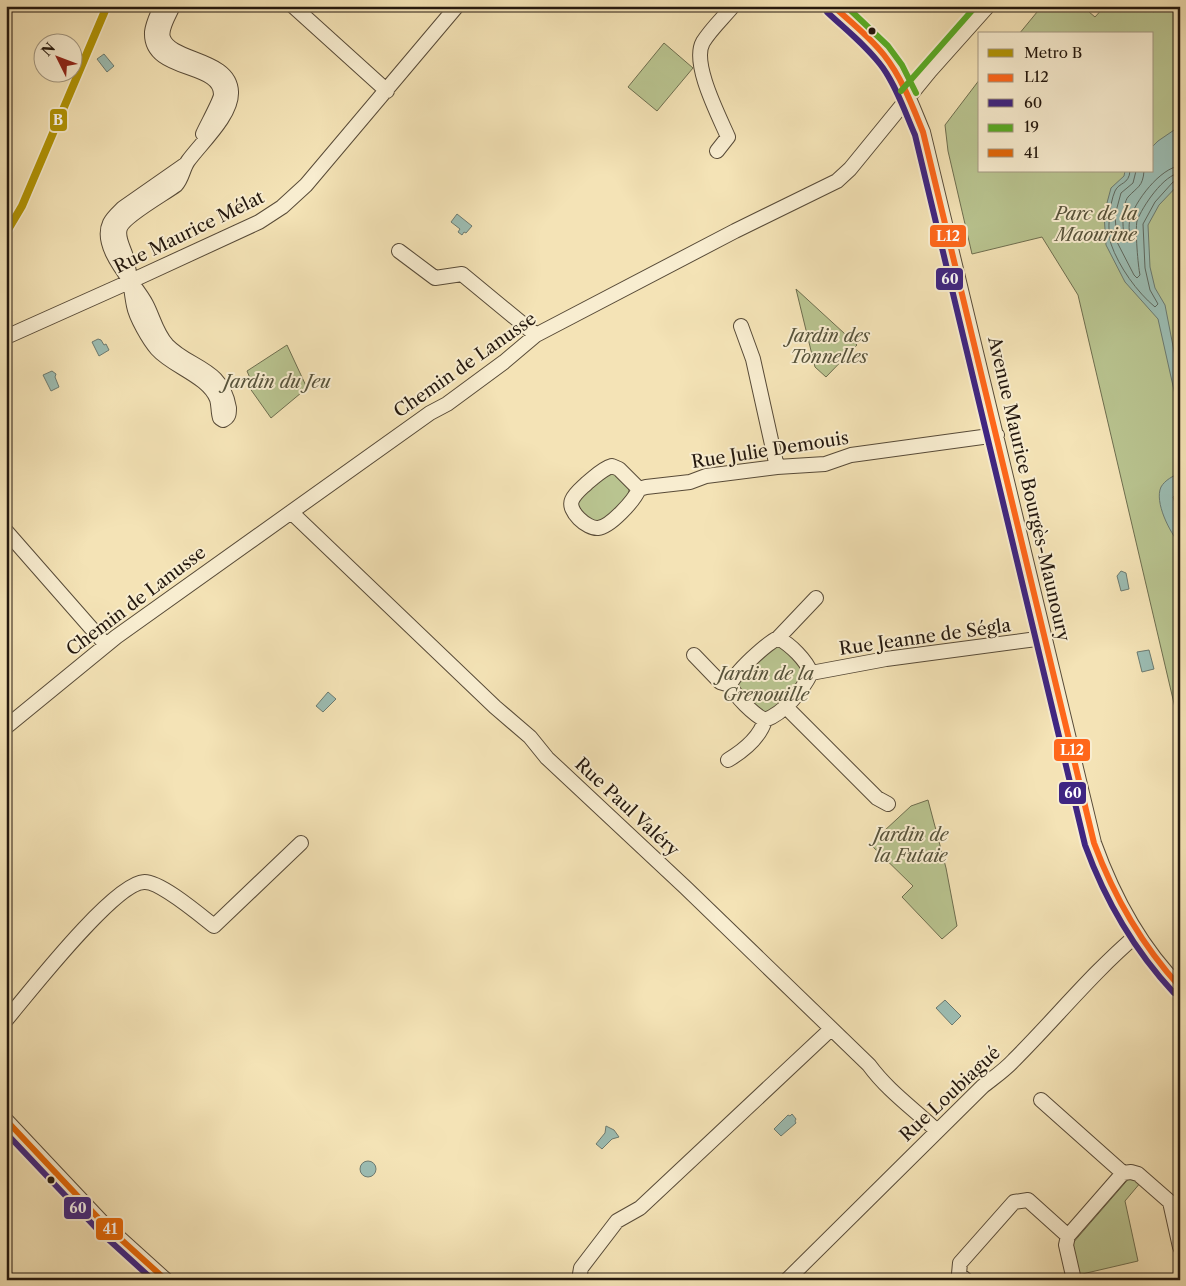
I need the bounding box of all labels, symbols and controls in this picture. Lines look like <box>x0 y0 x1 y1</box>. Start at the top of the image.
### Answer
unlabelled marker <box>867 26 877 36</box>
north arrow <box>32 32 82 82</box>
legend <box>978 32 1154 172</box>
text: N <box>38 39 59 60</box>
text: Metro B <box>1024 43 1082 62</box>
text: L12 <box>1024 67 1049 86</box>
text: 60 <box>1024 93 1042 112</box>
line badge: B <box>49 108 68 132</box>
text: B <box>53 111 63 129</box>
text: 19 <box>1024 117 1039 136</box>
text: 41 <box>1024 143 1040 162</box>
street label: Rue Maurice Mélat <box>110 186 268 278</box>
park label: Parc de la Maourine <box>1053 203 1138 246</box>
line badge: L12 <box>929 224 967 248</box>
text: L12 <box>936 227 960 245</box>
line badge: 60 <box>935 267 964 291</box>
text: 60 <box>941 270 959 288</box>
street label: Chemin de Lanusse <box>390 308 540 422</box>
park label: Jardin des Tonnelles <box>783 325 870 368</box>
street label: Avenue Maurice Bourgès-Maunoury <box>983 334 1075 644</box>
park label: Jardin du Jeu <box>219 371 331 393</box>
street label: Rue Julie Demouis <box>690 427 850 473</box>
street label: Chemin de Lanusse <box>62 541 210 661</box>
street label: Rue Jeanne de Ségla <box>838 614 1013 660</box>
park label: Jardin de la Grenouille <box>713 663 814 706</box>
line badge: L12 <box>1053 738 1091 762</box>
text: L12 <box>1060 741 1084 759</box>
street label: Rue Paul Valéry <box>570 753 684 862</box>
line badge: 60 <box>1058 781 1087 805</box>
text: 60 <box>1064 784 1082 802</box>
park label: Jardin de la Futaie <box>869 824 950 867</box>
street label: Rue Loubiagué <box>895 1042 1005 1146</box>
unlabelled marker <box>46 1175 56 1185</box>
line badge: 60 <box>63 1196 92 1220</box>
text: 60 <box>69 1199 87 1217</box>
line badge: 41 <box>95 1217 124 1241</box>
text: 41 <box>103 1220 118 1238</box>

